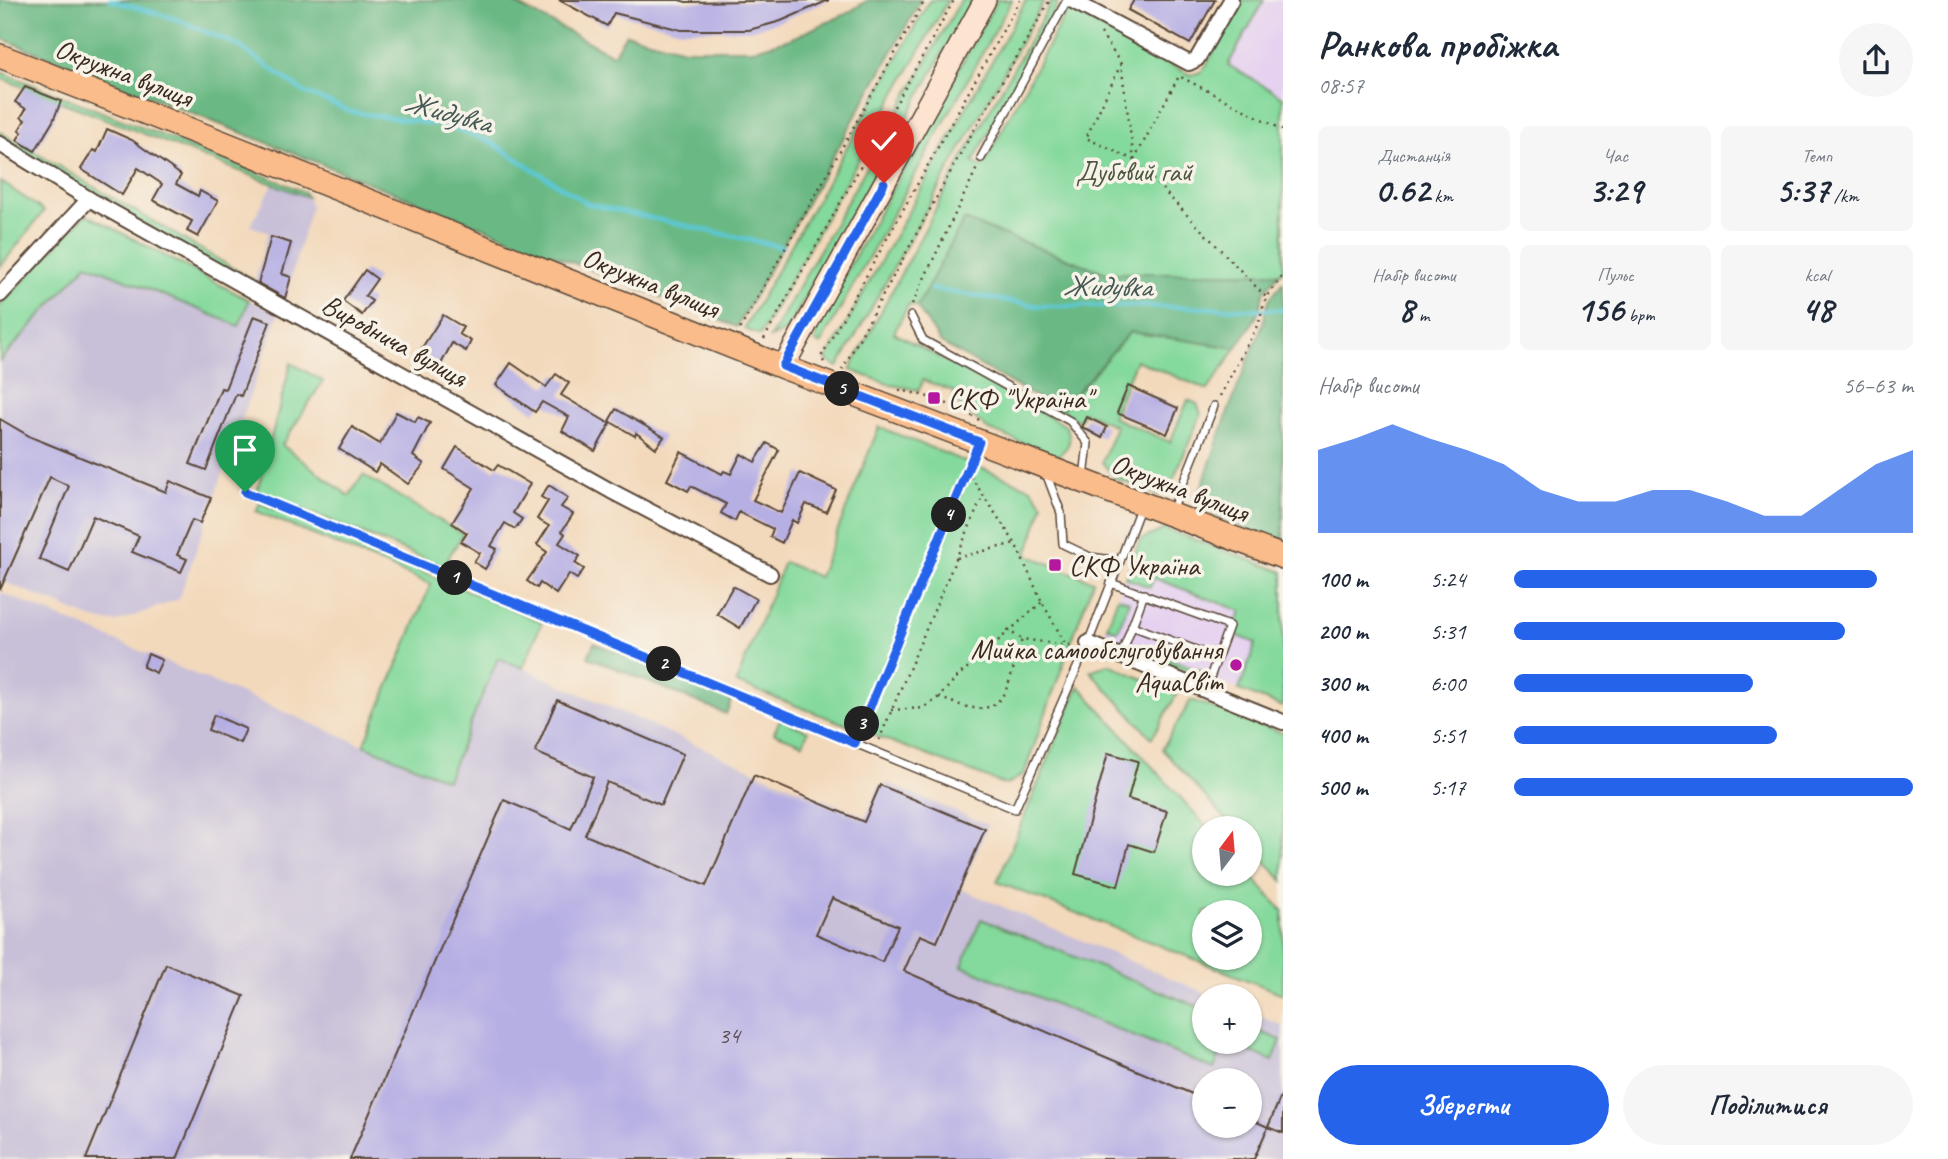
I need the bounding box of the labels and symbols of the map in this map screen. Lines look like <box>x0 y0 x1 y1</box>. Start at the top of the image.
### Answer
street label: Окружна вулиця <box>50 30 199 115</box>
water label: Жидувка <box>400 82 499 143</box>
pin <box>854 111 914 183</box>
park label: Дубовий гай <box>1076 154 1194 189</box>
street label: Окружна вулиця <box>578 239 726 326</box>
water label: Жидувка <box>1063 266 1155 306</box>
street label: Виробнича вулиця <box>316 286 474 395</box>
pin: 5 <box>824 372 860 406</box>
place label: СКФ "Україна" <box>948 381 1097 416</box>
marker: СКФ "Україна" <box>926 390 942 406</box>
pin <box>215 420 275 492</box>
street label: Окружна вулиця <box>1106 445 1255 530</box>
pin: 4 <box>932 498 967 532</box>
place label: СКФ Україна <box>1069 548 1201 583</box>
marker: СКФ Україна <box>1047 557 1063 573</box>
pin: 1 <box>438 560 472 596</box>
place label: Мийка самообслуговування AquaСвіт <box>971 632 1224 699</box>
pin: 2 <box>646 646 682 682</box>
marker: Мийка самообслуговування AquaСвіт <box>1228 657 1244 673</box>
pin: 3 <box>844 706 880 742</box>
north arrow <box>1192 816 1262 886</box>
house number: 34 <box>718 1020 742 1050</box>

